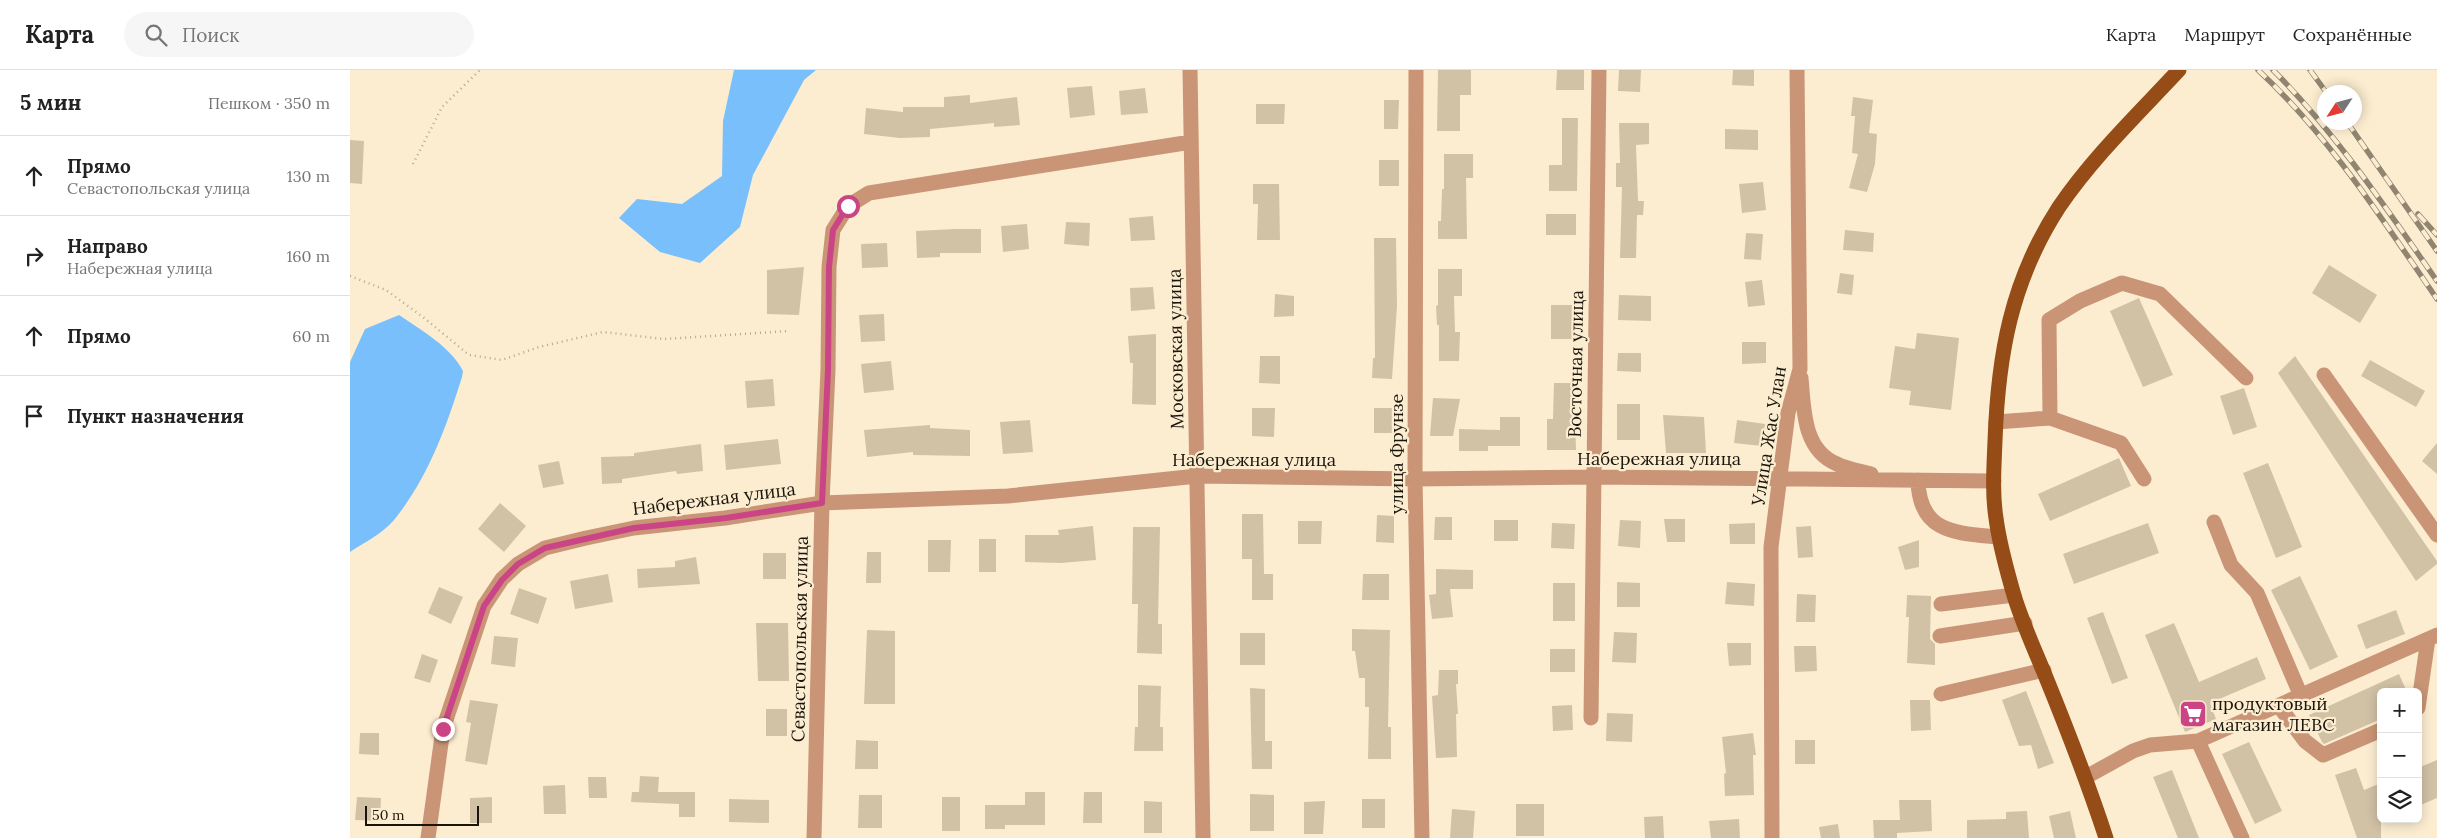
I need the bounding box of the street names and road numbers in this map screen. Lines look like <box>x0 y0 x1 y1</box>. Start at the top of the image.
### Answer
street label: Московская улица <box>1163 268 1188 430</box>
street label: Восточная улица <box>1563 290 1588 438</box>
street label: Улица Жас Улан <box>1746 364 1791 508</box>
street label: улица Фрунзе <box>1385 393 1408 514</box>
street label: Набережная улица <box>1577 447 1741 470</box>
street label: Набережная улица <box>1172 448 1336 471</box>
street label: Набережная улица <box>631 477 797 520</box>
street label: Севастопольская улица <box>786 536 813 742</box>

